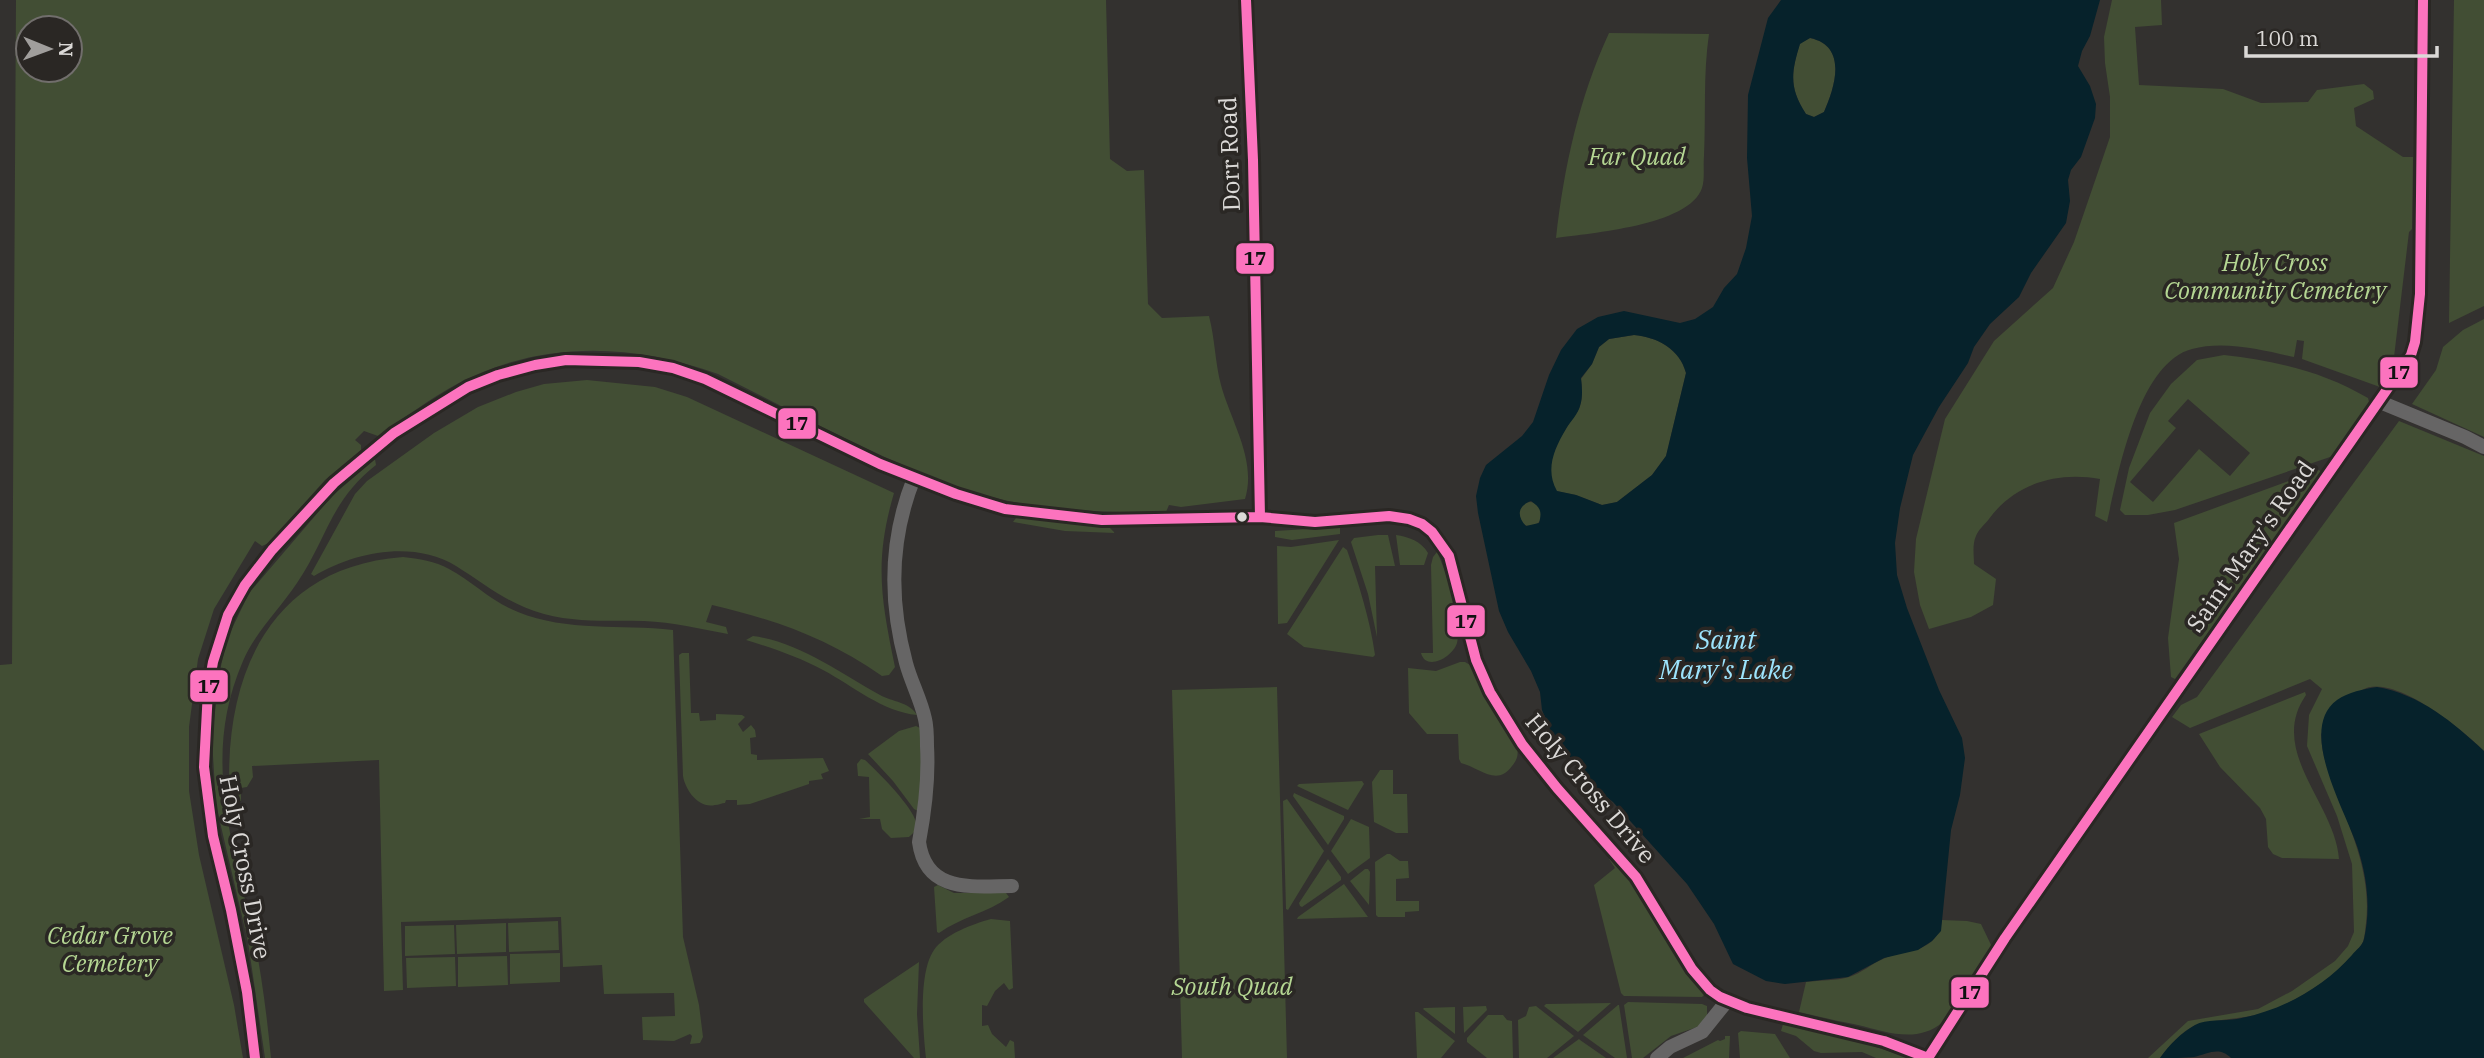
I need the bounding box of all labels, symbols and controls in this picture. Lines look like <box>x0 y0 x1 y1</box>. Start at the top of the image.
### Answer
north arrow <box>14 14 84 84</box>
scale bar <box>2246 14 2437 58</box>
text: 100 m <box>2256 24 2319 52</box>
text: N <box>54 42 78 57</box>
street label: Dorr Road <box>1211 96 1247 212</box>
park label: Far Quad <box>1587 140 1687 172</box>
line badge: 17 <box>1235 242 1275 275</box>
text: 17 <box>1244 246 1266 270</box>
park label: Holy Cross Community Cemetery <box>2164 246 2388 306</box>
line badge: 17 <box>2379 356 2419 389</box>
text: 17 <box>2388 360 2410 384</box>
line badge: 17 <box>777 407 817 440</box>
text: 17 <box>786 411 808 435</box>
street label: Saint Mary's Road <box>2179 454 2321 638</box>
unlabelled marker <box>1235 510 1249 524</box>
line badge: 17 <box>1446 604 1486 638</box>
text: 17 <box>1455 609 1477 633</box>
water label: Saint Mary's Lake <box>1658 622 1793 686</box>
line badge: 17 <box>189 669 229 703</box>
text: 17 <box>198 674 220 698</box>
street label: Holy Cross Drive <box>1519 706 1663 870</box>
street label: Holy Cross Drive <box>212 772 280 962</box>
park label: Cedar Grove Cemetery <box>47 919 173 979</box>
park label: South Quad <box>1170 970 1294 1002</box>
line badge: 17 <box>1950 976 1990 1009</box>
text: 17 <box>1959 980 1981 1004</box>

